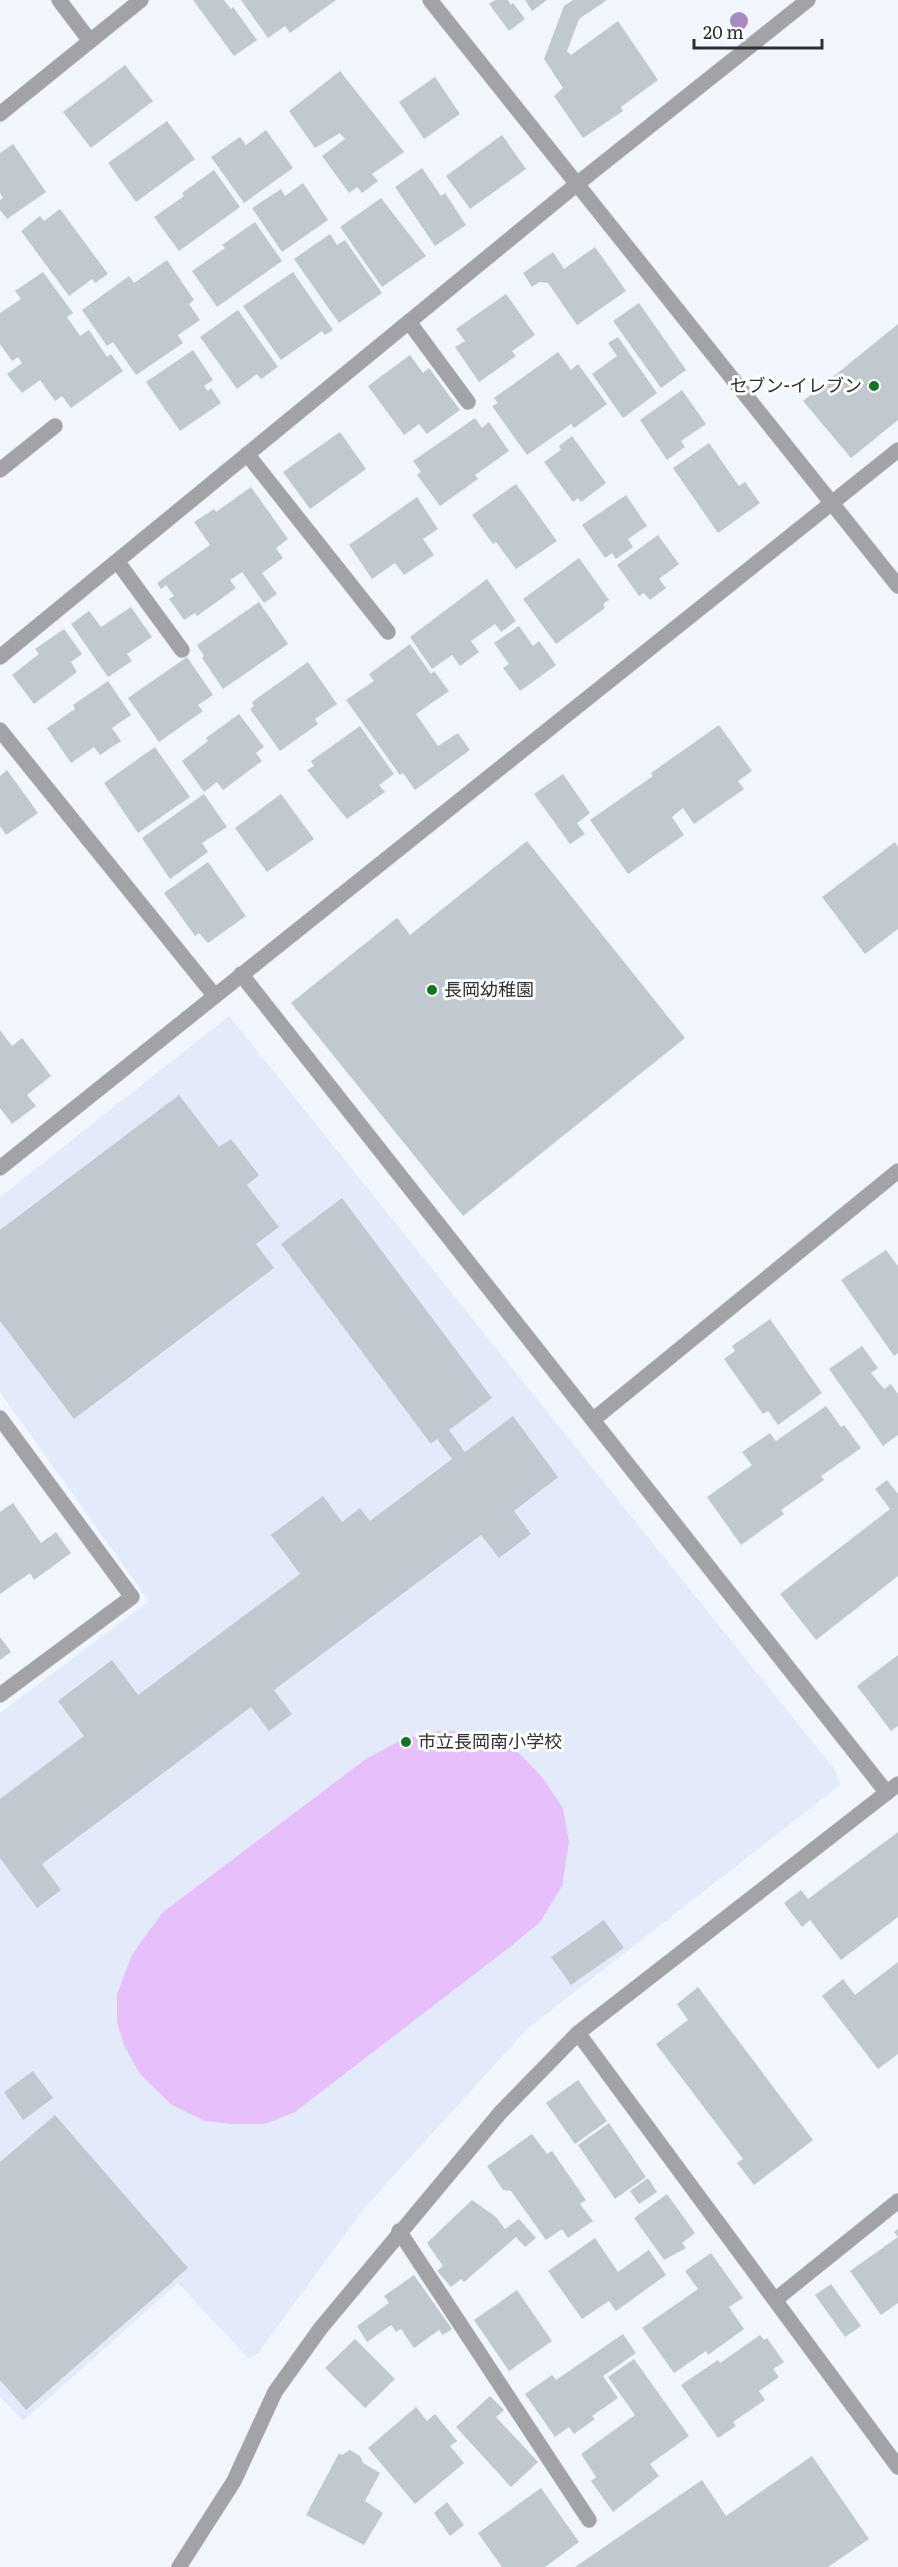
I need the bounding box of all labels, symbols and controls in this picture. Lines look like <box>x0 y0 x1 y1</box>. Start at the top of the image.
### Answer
scale bar <box>694 12 822 50</box>
text: 20 m <box>703 18 744 45</box>
place label: セブン-イレブン <box>730 371 862 398</box>
marker: セブン-イレブン <box>867 379 881 393</box>
place label: 長岡幼稚園 <box>444 975 534 1002</box>
marker: 長岡幼稚園 <box>425 983 439 997</box>
place label: 市立長岡南小学校 <box>418 1727 562 1754</box>
marker: 市立長岡南小学校 <box>399 1735 413 1749</box>

